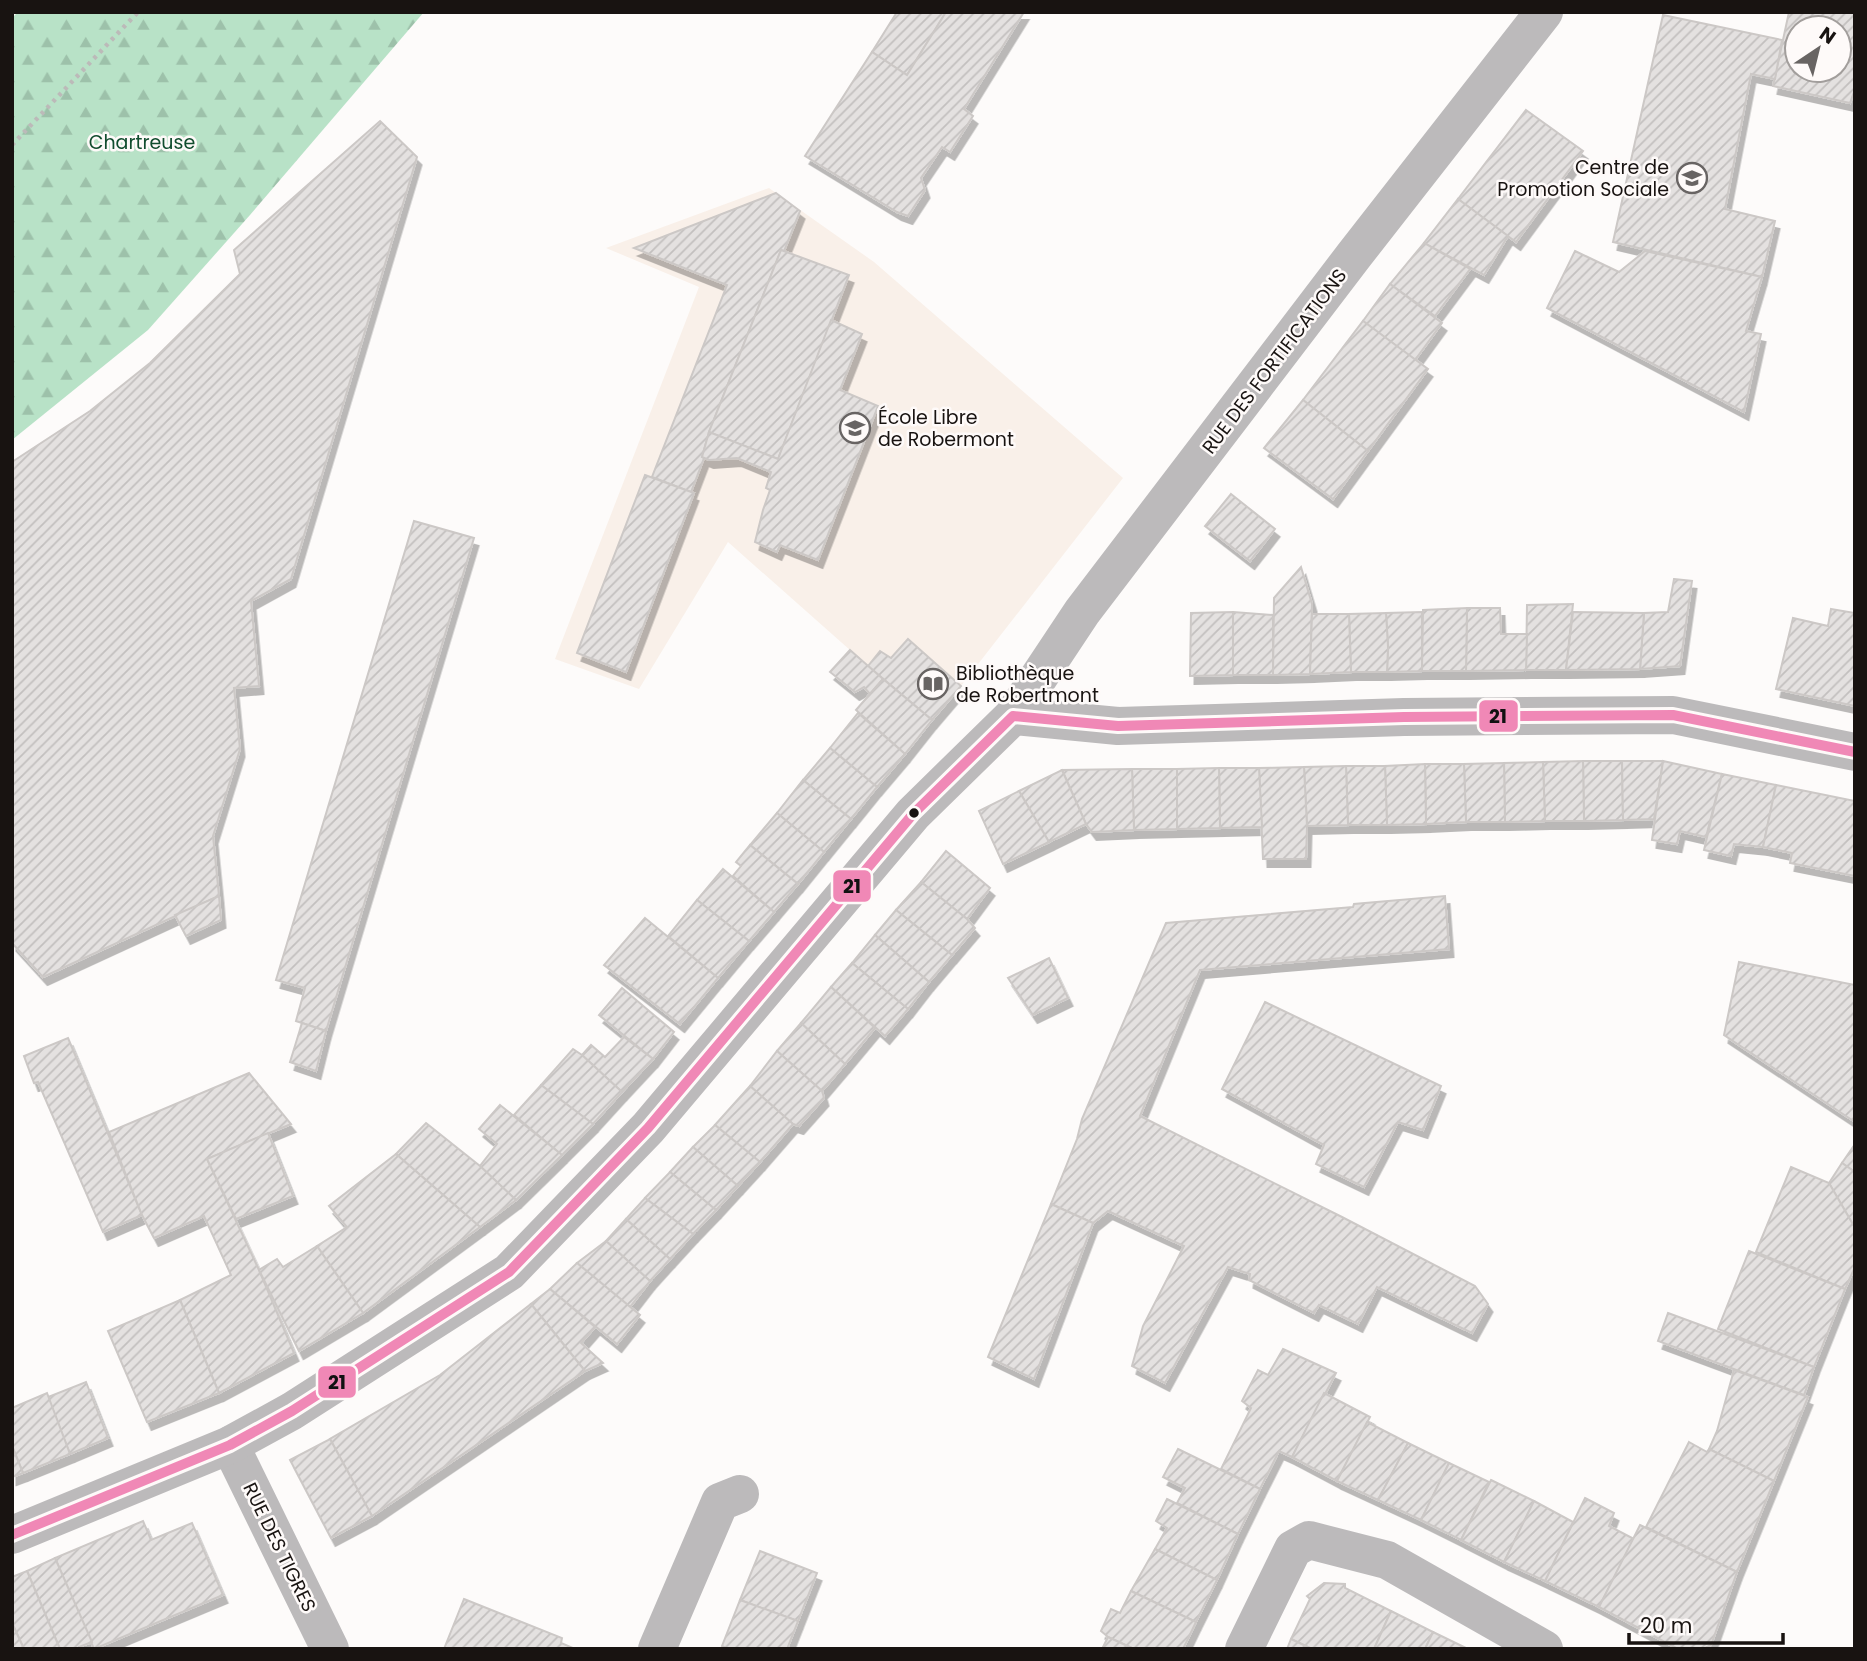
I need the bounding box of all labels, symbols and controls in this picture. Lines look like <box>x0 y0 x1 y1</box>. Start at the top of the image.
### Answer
north arrow <box>1783 14 1853 84</box>
text: N <box>1814 20 1841 51</box>
park label: Chartreuse <box>89 129 195 156</box>
place label: Centre de Promotion Sociale <box>1497 154 1669 203</box>
school or university icon: Centre de Promotion Sociale <box>1675 161 1709 195</box>
street label: RUE DES FORTIFICATIONS <box>1196 263 1353 460</box>
place label: École Libre de Robermont <box>878 404 1014 453</box>
school or university icon: École Libre de Robermont <box>838 411 872 445</box>
place label: Bibliothèque de Robertmont <box>956 660 1099 709</box>
library icon: Bibliothèque de Robertmont <box>916 667 950 701</box>
line badge: 21 <box>1478 699 1519 733</box>
text: 21 <box>1489 703 1507 730</box>
unlabelled marker <box>907 806 921 820</box>
line badge: 21 <box>832 869 872 903</box>
text: 21 <box>843 873 861 900</box>
line badge: 21 <box>317 1365 357 1399</box>
text: 21 <box>328 1369 346 1396</box>
street label: RUE DES TIGRES <box>237 1478 323 1616</box>
scale bar <box>1629 1602 1783 1646</box>
text: 20 m <box>1640 1611 1693 1640</box>

